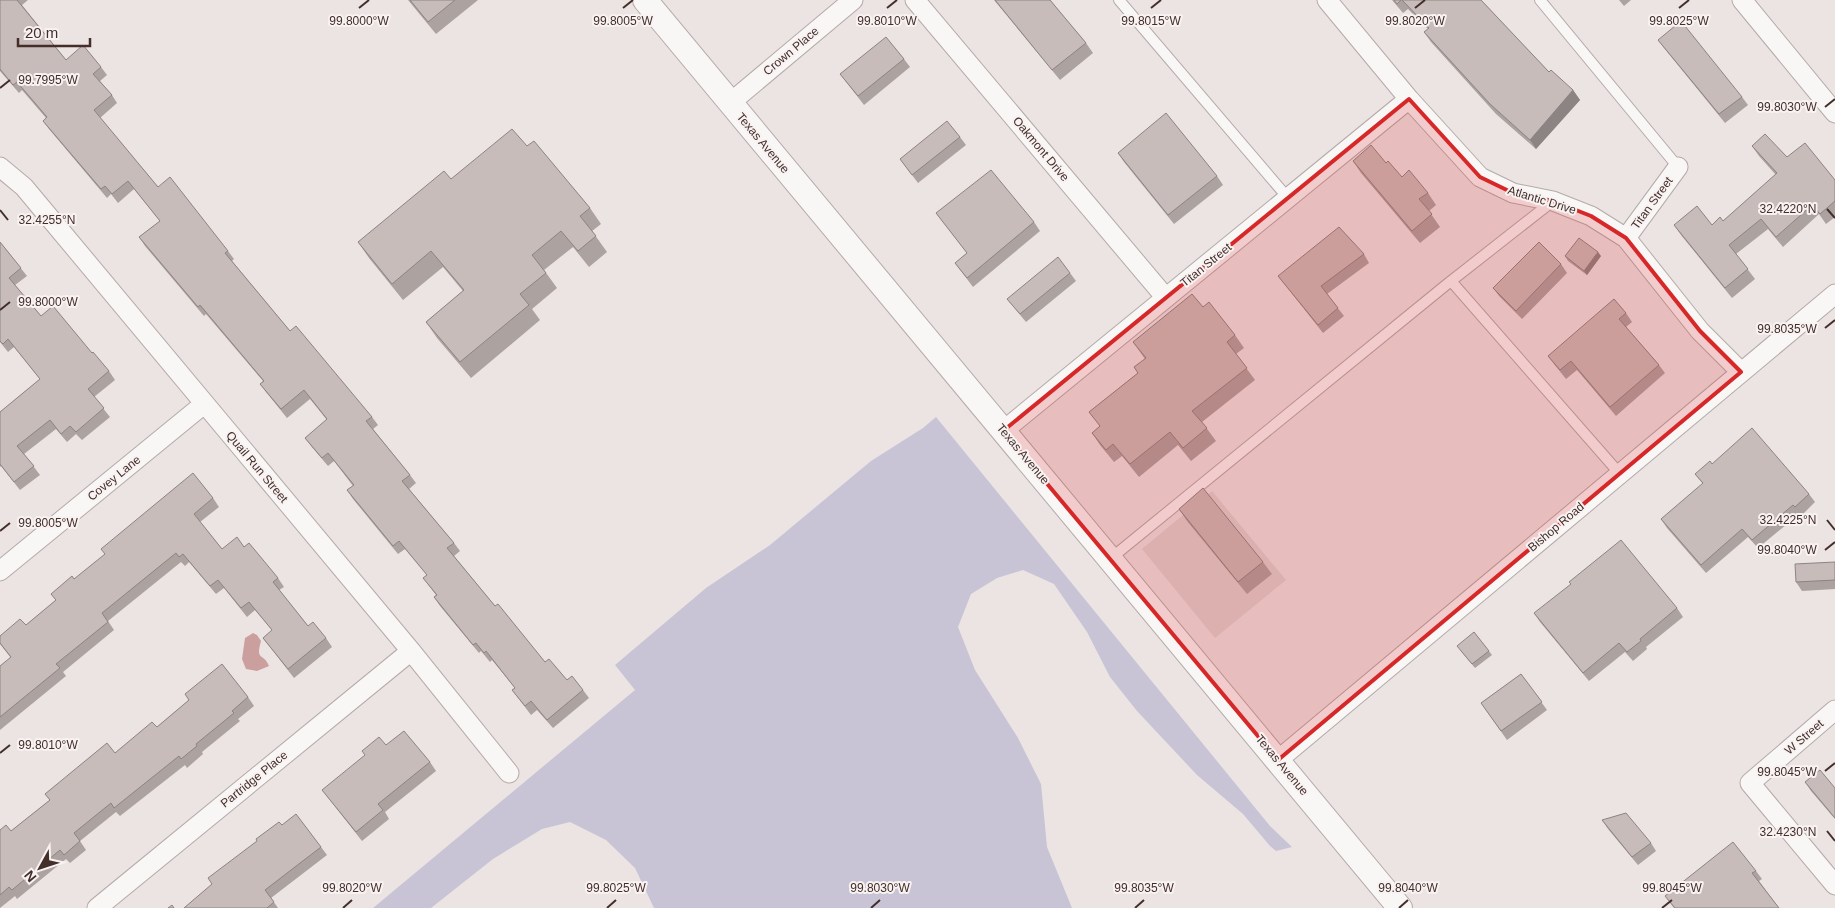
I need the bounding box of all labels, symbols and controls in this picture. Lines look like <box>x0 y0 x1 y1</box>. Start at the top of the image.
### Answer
text: 99.8000°W <box>329 14 389 28</box>
text: 99.8005°W <box>593 14 653 28</box>
text: 99.8010°W <box>857 14 917 28</box>
text: 99.8015°W <box>1121 14 1181 28</box>
text: 99.8020°W <box>1385 14 1445 28</box>
text: 99.8025°W <box>1649 14 1709 28</box>
scale bar <box>18 15 90 47</box>
text: 20 m <box>25 24 58 41</box>
street label: Crown Place <box>760 24 822 78</box>
text: 99.7995°W <box>18 73 78 87</box>
text: 99.8030°W <box>1757 100 1817 114</box>
street label: Texas Avenue <box>734 110 793 176</box>
street label: Oakmont Drive <box>1010 114 1072 184</box>
street label: Titan Street <box>1628 173 1676 232</box>
street label: Atlantic Drive <box>1506 183 1578 217</box>
text: 32.4220°N <box>1760 202 1816 216</box>
text: 32.4255°N <box>19 213 75 227</box>
street label: Titan Street <box>1178 240 1235 290</box>
text: 99.8000°W <box>18 295 78 309</box>
text: 99.8035°W <box>1757 322 1817 336</box>
street label: Texas Avenue <box>994 421 1053 487</box>
street label: Quail Run Street <box>223 429 291 506</box>
street label: Covey Lane <box>85 452 144 504</box>
street label: Bishop Road <box>1525 500 1587 554</box>
text: 32.4225°N <box>1760 513 1816 527</box>
text: 99.8005°W <box>18 516 78 530</box>
text: 99.8040°W <box>1757 543 1817 557</box>
street label: W Street <box>1782 716 1827 758</box>
street label: Texas Avenue <box>1253 732 1312 798</box>
text: 99.8010°W <box>18 738 78 752</box>
street label: Partridge Place <box>218 748 291 810</box>
text: 99.8045°W <box>1757 765 1817 779</box>
text: 32.4230°N <box>1760 825 1816 839</box>
north arrow <box>15 843 65 893</box>
text: N <box>21 867 39 885</box>
text: 99.8020°W <box>322 881 382 895</box>
text: 99.8025°W <box>586 881 646 895</box>
text: 99.8030°W <box>850 881 910 895</box>
text: 99.8035°W <box>1114 881 1174 895</box>
text: 99.8040°W <box>1378 881 1438 895</box>
text: 99.8045°W <box>1642 881 1702 895</box>

